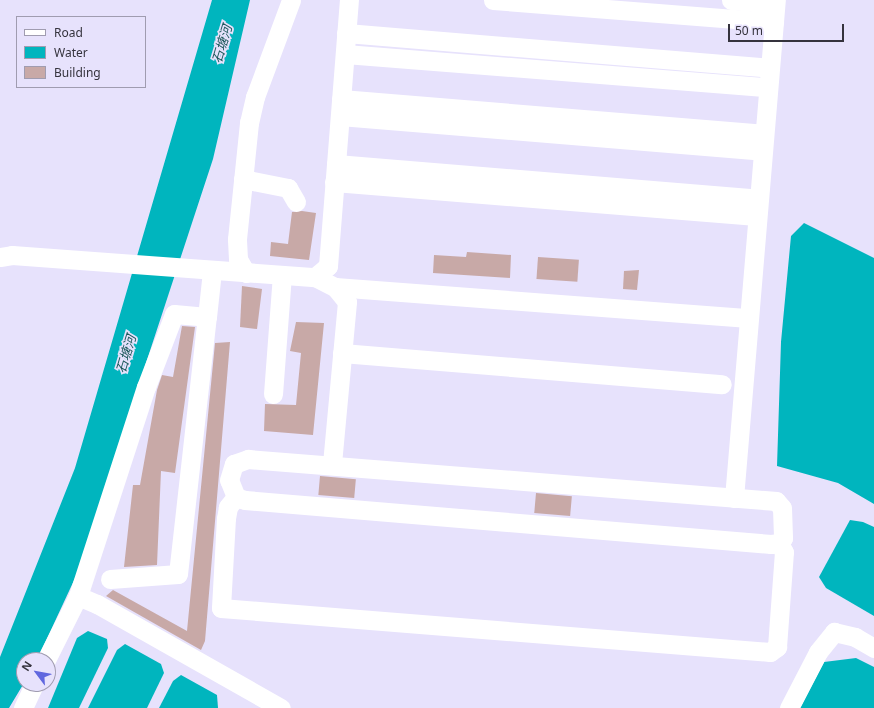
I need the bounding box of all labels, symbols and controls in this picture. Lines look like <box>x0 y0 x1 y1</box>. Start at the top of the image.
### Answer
legend <box>16 16 146 88</box>
scale bar <box>730 16 846 42</box>
text: 50 m <box>735 22 763 39</box>
water label: 石塘河 <box>209 23 235 65</box>
text: Road <box>54 24 83 41</box>
text: Water <box>54 44 88 61</box>
text: Building <box>54 64 101 81</box>
water label: 石塘河 <box>113 333 139 375</box>
north arrow <box>16 652 56 692</box>
text: N <box>18 658 35 674</box>

